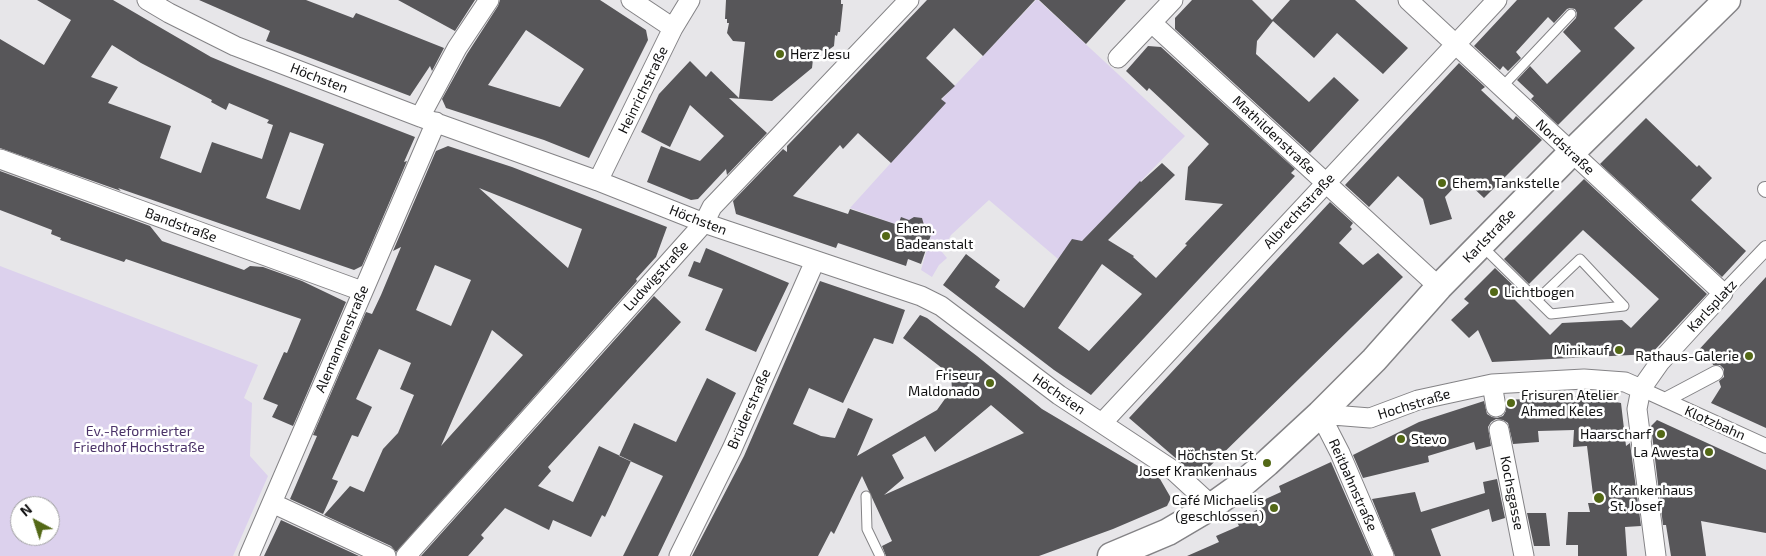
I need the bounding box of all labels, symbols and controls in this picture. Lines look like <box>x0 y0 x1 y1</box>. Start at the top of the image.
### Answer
street label: Heinrichstraße <box>615 44 671 136</box>
place label: Herz Jesu <box>790 46 850 62</box>
marker: Herz Jesu <box>774 48 786 60</box>
street label: Höchsten <box>288 59 350 97</box>
street label: Mathildenstraße <box>1229 92 1319 178</box>
street label: Nordstraße <box>1532 116 1598 178</box>
street label: Albrechtstraße <box>1260 170 1338 252</box>
place label: Ehem. Tankstelle <box>1452 175 1560 191</box>
marker: Ehem. Tankstelle <box>1436 177 1448 189</box>
street label: Höchsten <box>667 201 729 239</box>
street label: Bandstraße <box>143 204 219 246</box>
street label: Karlstraße <box>1459 206 1519 266</box>
place label: Ehem. Badeanstalt <box>896 220 973 252</box>
marker: Ehem. Badeanstalt <box>880 230 892 242</box>
street label: Ludwigstraße <box>620 237 692 315</box>
street label: Karlsplatz <box>1684 276 1740 336</box>
street label: Alemannenstraße <box>312 283 372 395</box>
place label: Lichtbogen <box>1504 284 1574 300</box>
marker: Lichtbogen <box>1488 286 1500 298</box>
place label: Minikauf <box>1554 342 1609 358</box>
marker: Minikauf <box>1613 344 1625 356</box>
place label: Rathaus-Galerie <box>1635 348 1739 364</box>
marker: Rathaus-Galerie <box>1743 350 1755 362</box>
street label: Brüderstraße <box>724 366 774 452</box>
place label: Friseur Maldonado <box>908 367 980 400</box>
street label: Höchsten <box>1029 370 1089 418</box>
marker: Friseur Maldonado <box>984 377 996 389</box>
street label: Hochstraße <box>1376 385 1452 423</box>
place label: Frisuren Atelier Ahmed Keles <box>1521 387 1619 420</box>
marker: Frisuren Atelier Ahmed Keles <box>1505 397 1517 409</box>
street label: Klotzbahn <box>1682 402 1748 444</box>
park label: Ev.-Reformierter Friedhof Hochstraße <box>73 423 205 456</box>
place label: Haarscharf <box>1580 426 1651 442</box>
marker: Haarscharf <box>1655 428 1667 440</box>
place label: Stevo <box>1411 431 1447 447</box>
marker: Stevo <box>1395 433 1407 445</box>
street label: Reitbahnstraße <box>1325 436 1381 534</box>
place label: La Awesta <box>1633 444 1699 460</box>
marker: La Awesta <box>1703 446 1715 458</box>
place label: Höchsten St. Josef Krankenhaus <box>1138 447 1257 480</box>
street label: Kochsgasse <box>1497 454 1527 532</box>
marker: Höchsten St. Josef Krankenhaus <box>1261 457 1273 469</box>
place label: Krankenhaus St. Josef <box>1610 482 1693 514</box>
marker: Krankenhaus St. Josef <box>1592 491 1606 505</box>
place label: Café Michaelis (geschlossen) <box>1172 492 1264 524</box>
north arrow <box>10 496 60 546</box>
text: N <box>16 500 35 520</box>
marker: Café Michaelis (geschlossen) <box>1268 502 1280 514</box>

